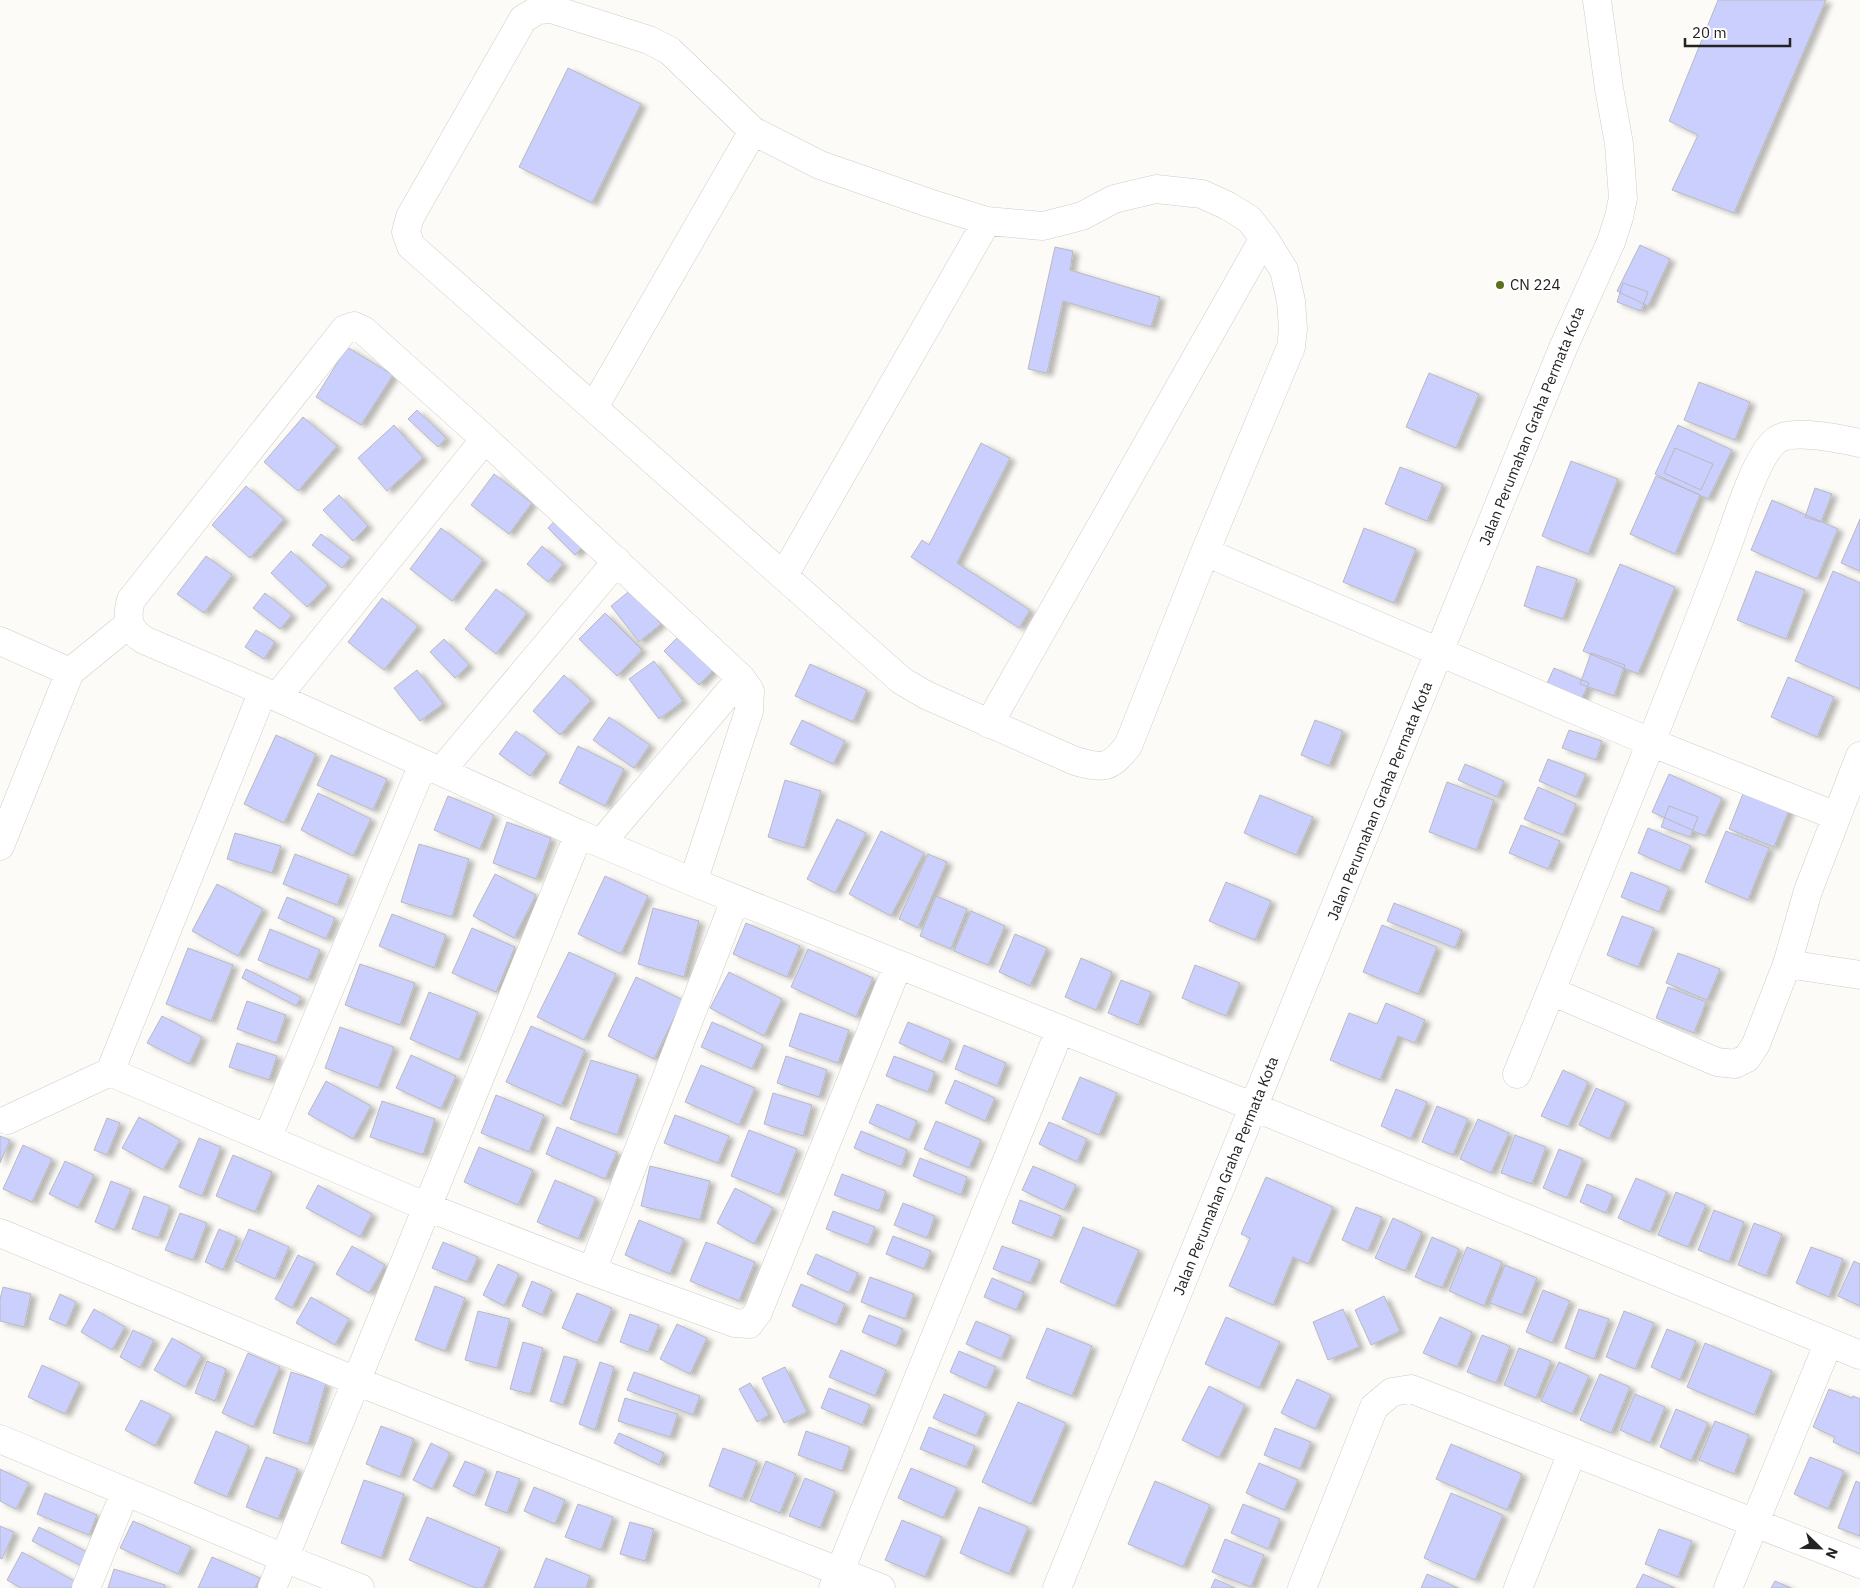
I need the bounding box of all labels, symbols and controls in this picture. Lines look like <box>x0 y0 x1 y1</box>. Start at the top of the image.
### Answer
scale bar <box>1685 15 1790 47</box>
text: 20 m <box>1692 23 1727 42</box>
place label: CN 224 <box>1510 275 1560 294</box>
marker: CN 224 <box>1494 279 1506 291</box>
street label: Jalan Perumahan Graha Permata Kota <box>1475 304 1588 548</box>
street label: Jalan Perumahan Graha Permata Kota <box>1323 679 1436 923</box>
street label: Jalan Perumahan Graha Permata Kota <box>1169 1054 1282 1298</box>
north arrow <box>1795 1523 1845 1573</box>
text: N <box>1822 1545 1842 1561</box>

